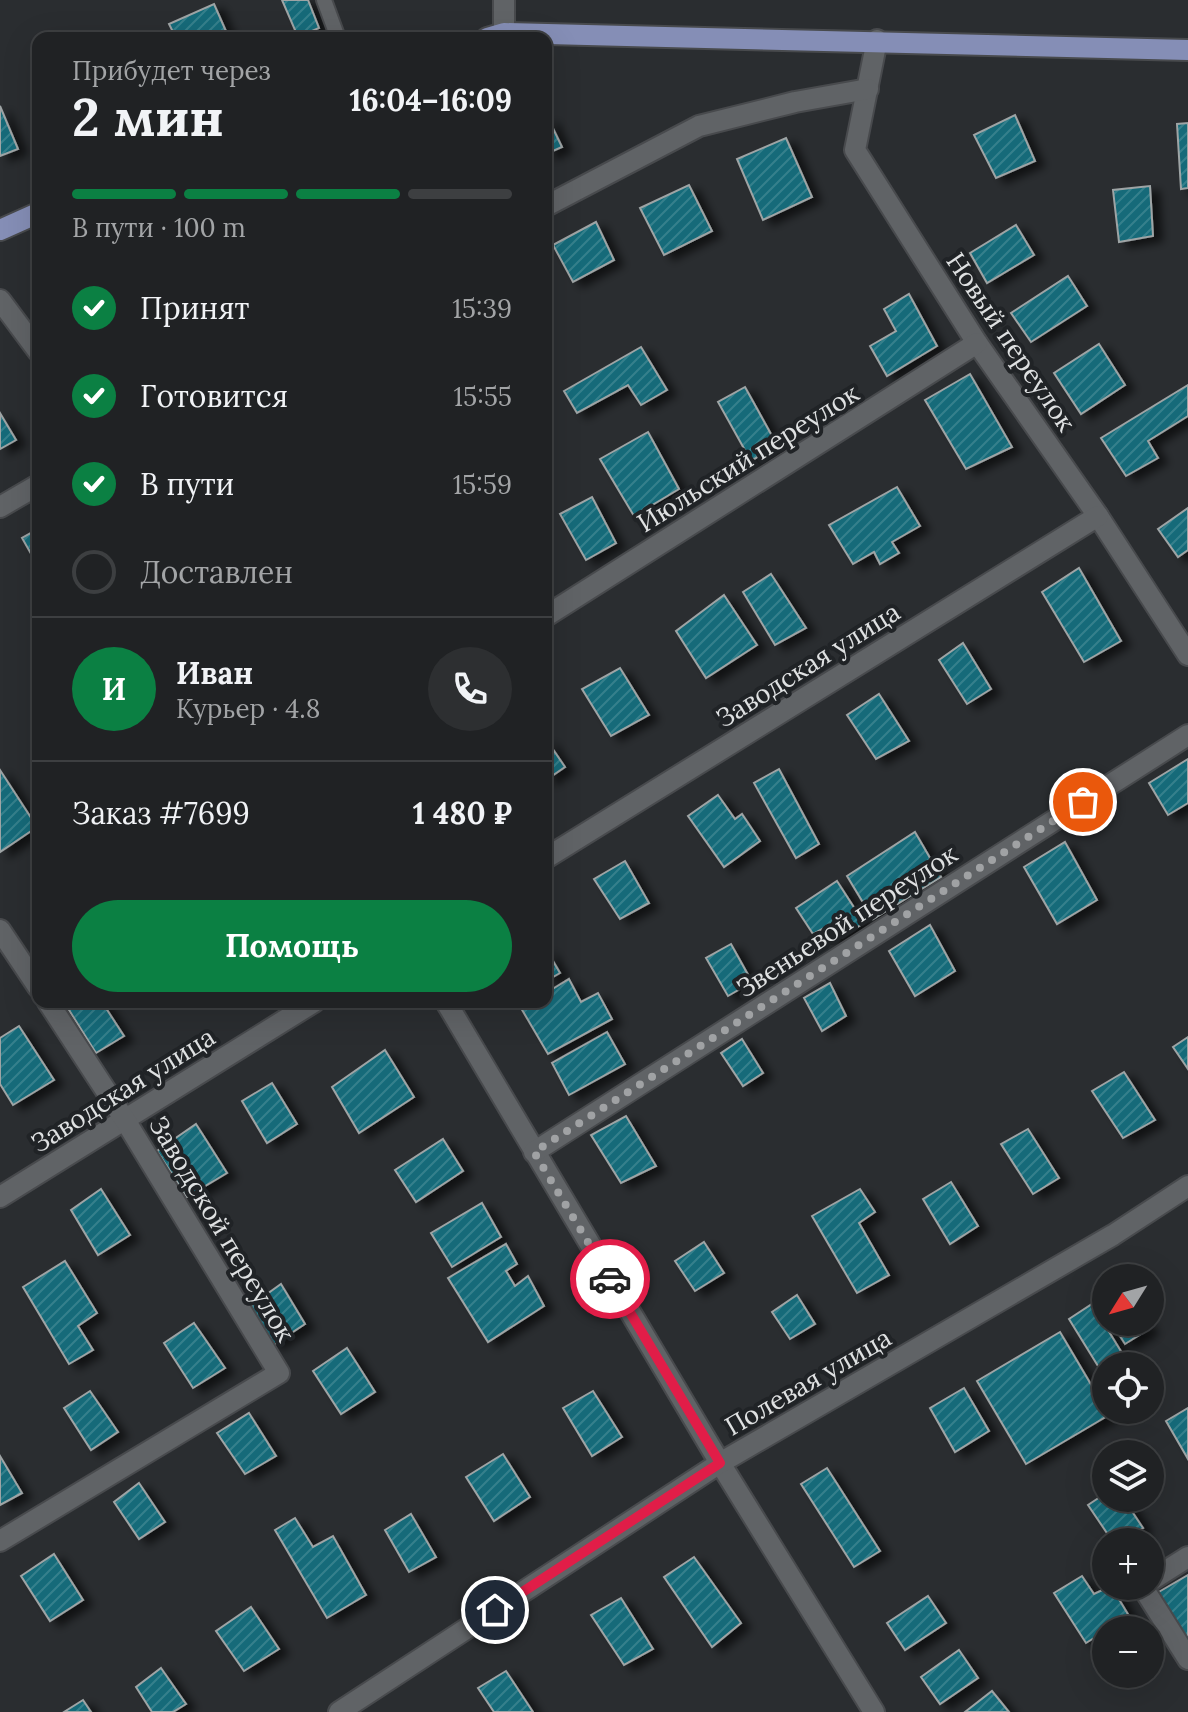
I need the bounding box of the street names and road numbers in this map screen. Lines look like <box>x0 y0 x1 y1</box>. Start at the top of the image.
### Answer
street label: Новый переулок <box>939 246 1083 438</box>
street label: Июльский переулок <box>631 376 865 539</box>
street label: Заводская улица <box>710 595 906 734</box>
street label: Звеньевой переулок <box>730 837 963 1004</box>
street label: Заводская улица <box>25 1020 221 1159</box>
street label: Заводской переулок <box>142 1110 303 1348</box>
street label: Полевая улица <box>719 1321 897 1443</box>

